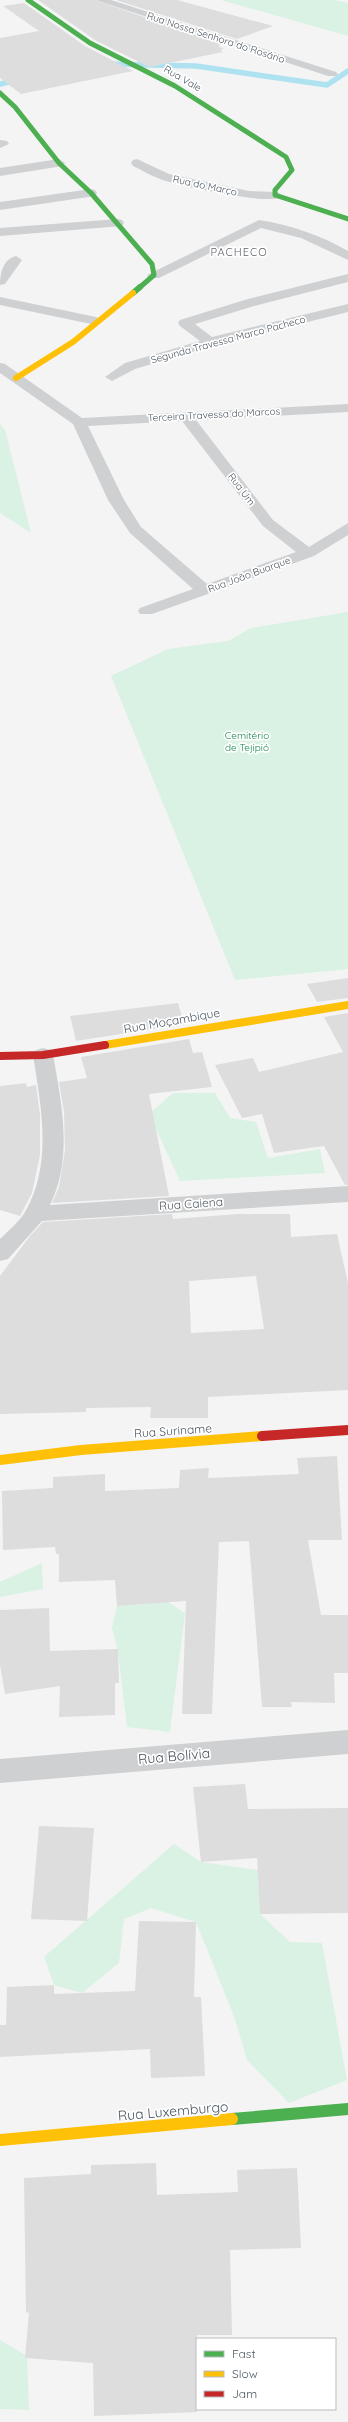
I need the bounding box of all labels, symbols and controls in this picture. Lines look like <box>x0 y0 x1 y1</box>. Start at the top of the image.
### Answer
street label: Rua Nossa Senhora do Rosário <box>145 9 286 66</box>
street label: Rua Vale <box>162 62 204 95</box>
street label: Rua do Março <box>172 172 238 199</box>
district label: PACHECO <box>210 245 268 259</box>
street label: Segunda Travessa Marco Pacheco <box>149 313 307 366</box>
street label: Terceira Travessa do Marcos <box>147 405 281 424</box>
street label: Rua Um <box>225 470 258 508</box>
street label: Rua João Buarque <box>206 553 293 595</box>
park label: Cemitério de Tejipió <box>225 729 269 754</box>
street label: Rua Moçambique <box>123 1005 221 1036</box>
street label: Rua Caiena <box>159 1194 223 1213</box>
street label: Rua Suriname <box>134 1420 213 1441</box>
street label: Rua Bolívia <box>137 1744 211 1768</box>
street label: Rua Luxemburgo <box>117 2097 229 2125</box>
legend <box>196 2338 336 2410</box>
text: Fast <box>232 2346 256 2361</box>
text: Slow <box>232 2366 258 2381</box>
text: Jam <box>232 2386 257 2401</box>

